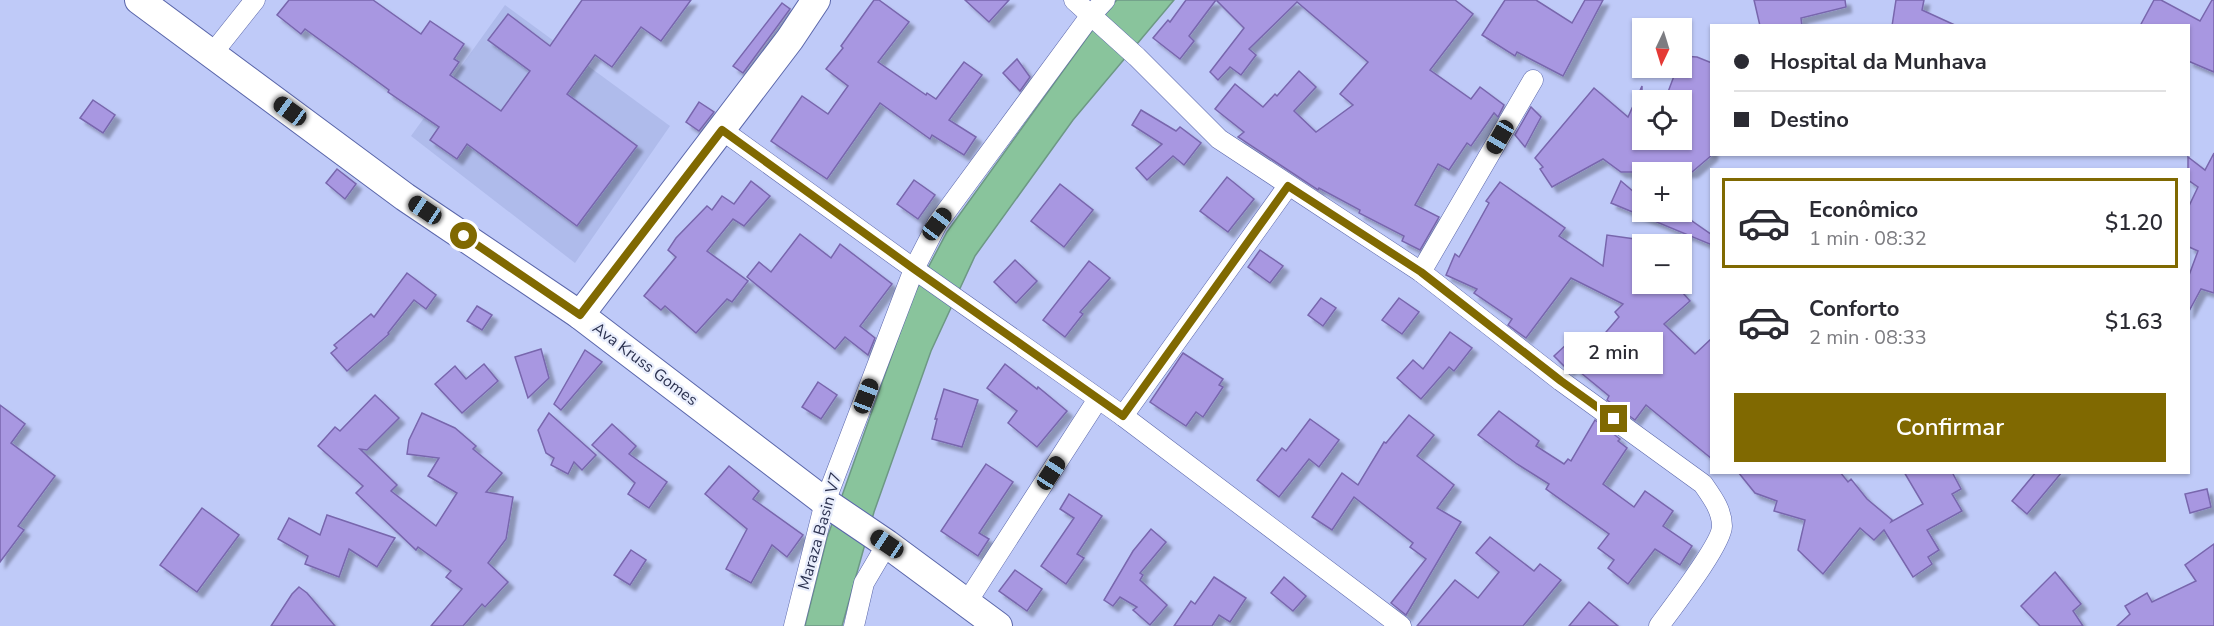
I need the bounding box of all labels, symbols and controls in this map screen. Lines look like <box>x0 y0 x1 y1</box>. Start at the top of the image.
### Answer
north arrow <box>1632 18 1692 78</box>
map controls <box>1632 18 1692 294</box>
text: Hospital da Munhava <box>1770 47 1987 77</box>
button: locate <box>1632 90 1692 150</box>
car <box>270 93 310 129</box>
text: Destino <box>1770 105 1849 135</box>
car <box>1483 117 1517 157</box>
button: + <box>1632 162 1692 222</box>
car <box>405 192 445 228</box>
text: Econômico <box>1809 195 1918 225</box>
icon: car <box>1737 196 1791 250</box>
car <box>919 204 955 244</box>
text: $1.20 <box>2105 208 2163 238</box>
route start <box>450 222 477 249</box>
text: 1 min · 08:32 <box>1809 225 1927 252</box>
button: − <box>1632 234 1692 294</box>
text: Conforto <box>1809 294 1899 324</box>
icon: car <box>1737 295 1791 349</box>
text: $1.63 <box>2105 307 2163 337</box>
street label: Ava Kruss Gomes <box>588 317 702 411</box>
text: 2 min · 08:33 <box>1809 324 1927 351</box>
callout: 2 min <box>1564 332 1664 374</box>
text: 2 min <box>1588 339 1639 366</box>
car <box>851 376 881 416</box>
button: Confirmar <box>1734 393 2166 462</box>
route end <box>1600 405 1627 432</box>
car <box>1034 453 1068 493</box>
street label: Maraza Basin V7 <box>793 470 847 592</box>
car <box>867 526 907 562</box>

